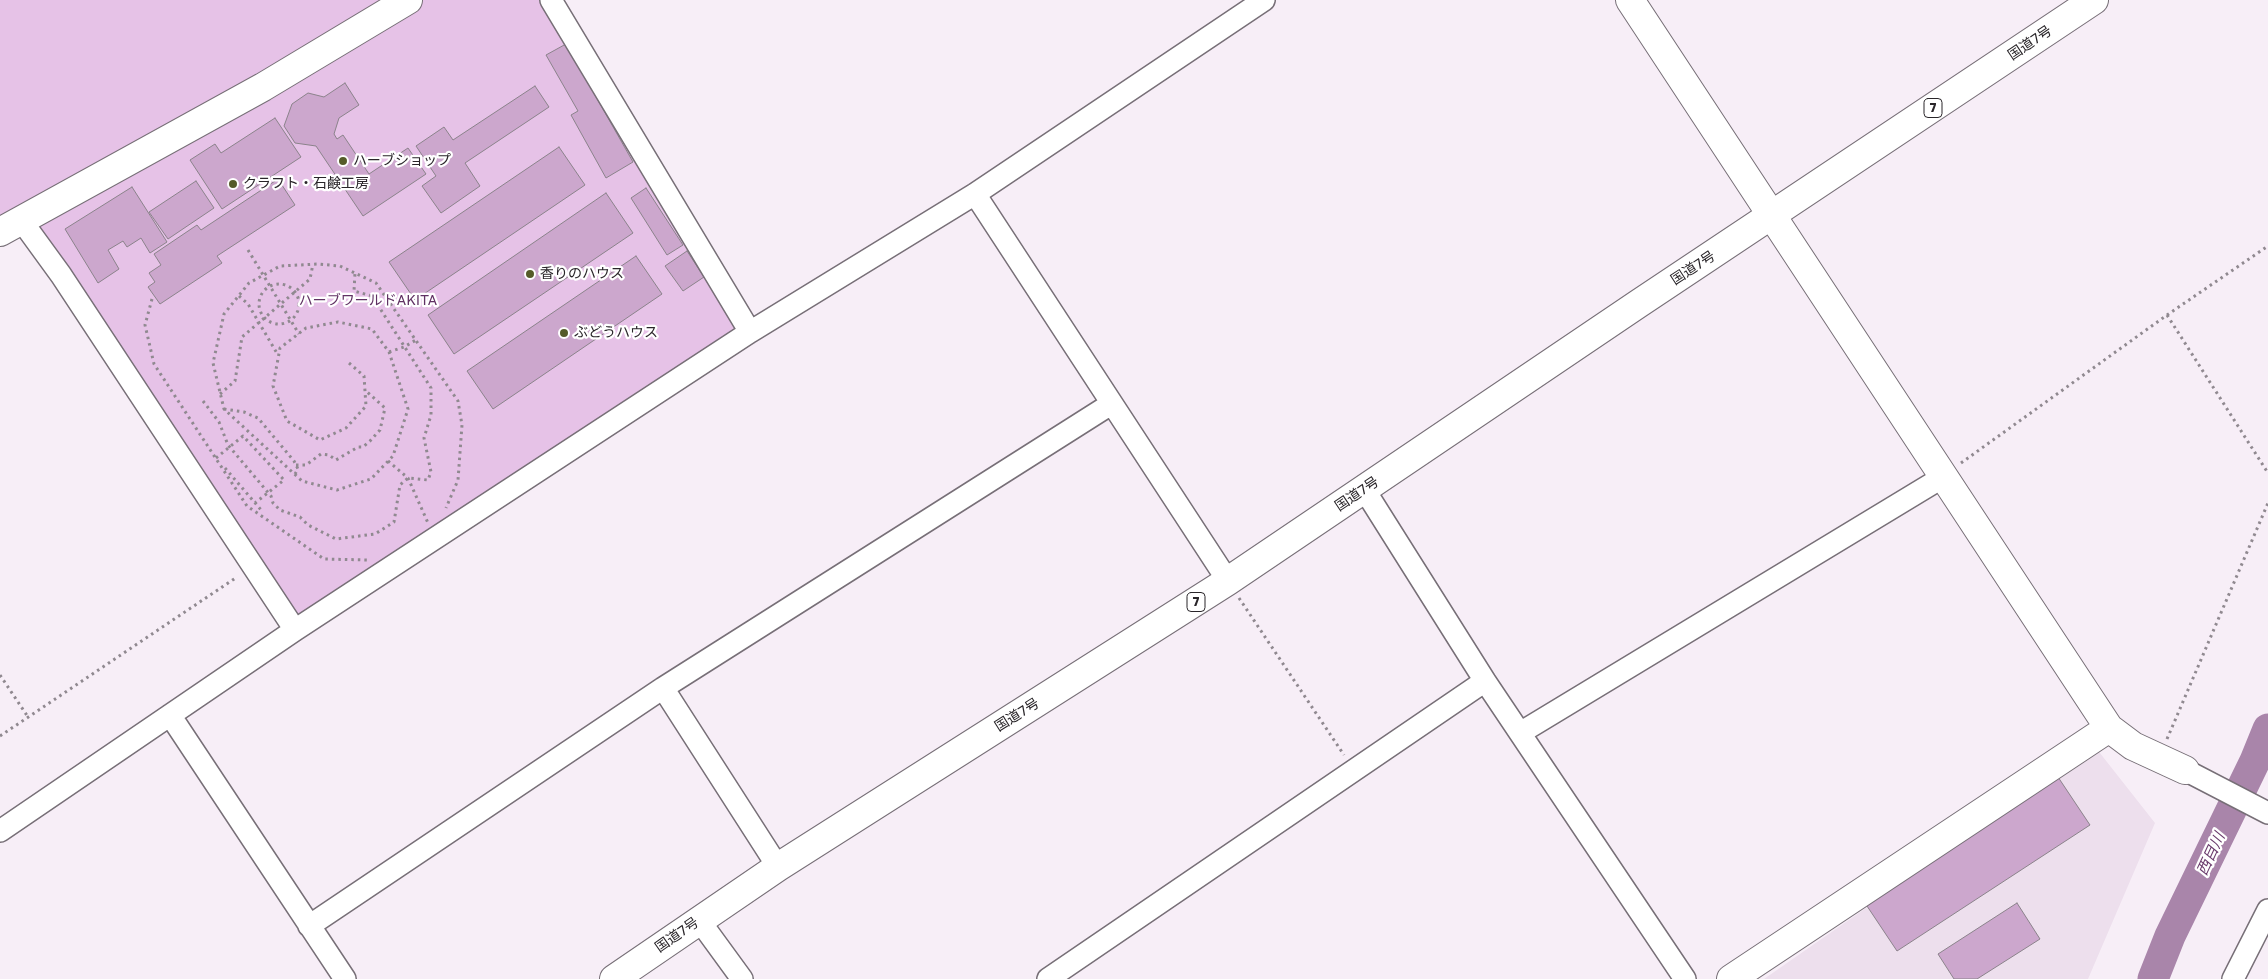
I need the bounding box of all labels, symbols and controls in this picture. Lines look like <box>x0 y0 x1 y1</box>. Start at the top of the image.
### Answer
street label: 国道7号 <box>2005 22 2055 64</box>
road number: 7 <box>1924 99 1942 118</box>
place label: ハーブショップ <box>353 153 451 169</box>
marker: ハーブショップ <box>337 155 349 167</box>
place label: クラフト・石鹸工房 <box>243 176 369 192</box>
marker: クラフト・石鹸工房 <box>227 178 239 190</box>
street label: 国道7号 <box>1668 247 1718 289</box>
place label: 香りのハウス <box>540 266 624 282</box>
marker: 香りのハウス <box>524 268 536 280</box>
park label: ハーブワールドAKITA <box>299 293 437 309</box>
place label: ぶどうハウス <box>574 325 658 341</box>
marker: ぶどうハウス <box>558 327 570 339</box>
street label: 国道7号 <box>1332 473 1382 515</box>
road number: 7 <box>1187 592 1205 612</box>
street label: 国道7号 <box>992 695 1042 735</box>
water label: 西目川 <box>2193 830 2229 878</box>
street label: 国道7号 <box>652 914 702 956</box>

